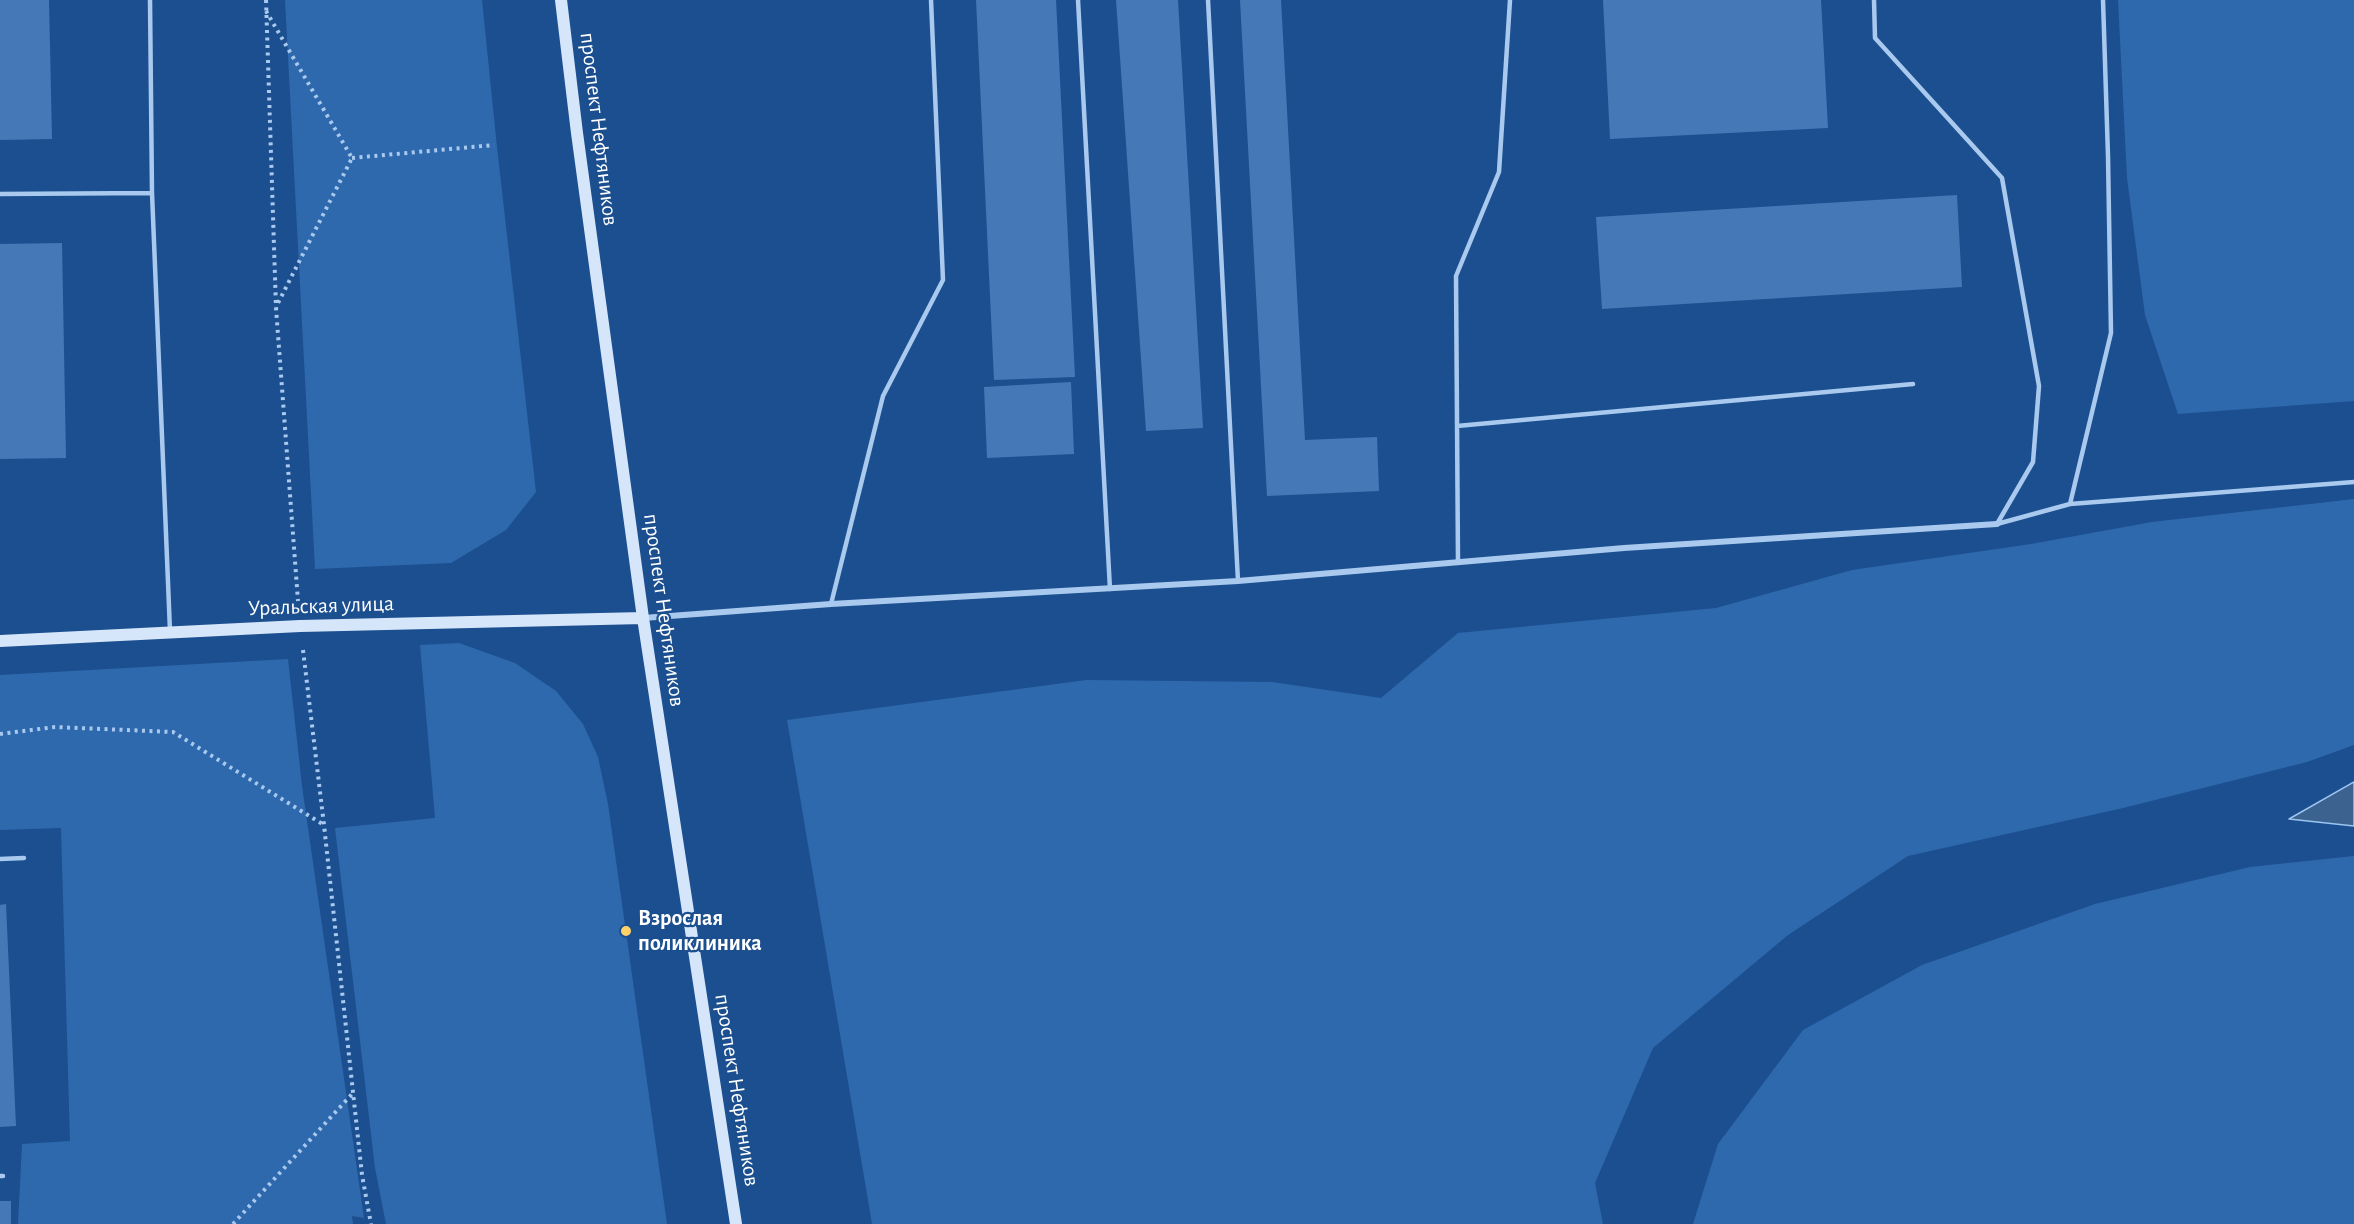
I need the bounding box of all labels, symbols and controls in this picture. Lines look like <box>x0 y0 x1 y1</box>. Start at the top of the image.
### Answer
street label: проспект Нефтяников <box>574 31 624 227</box>
street label: проспект Нефтяников <box>637 512 691 708</box>
street label: Уральская улица <box>247 590 395 622</box>
place label: Взрослая поликлиника <box>638 905 762 956</box>
marker: Взрослая поликлиника <box>619 924 633 938</box>
street label: проспект Нефтяников <box>709 992 765 1188</box>

